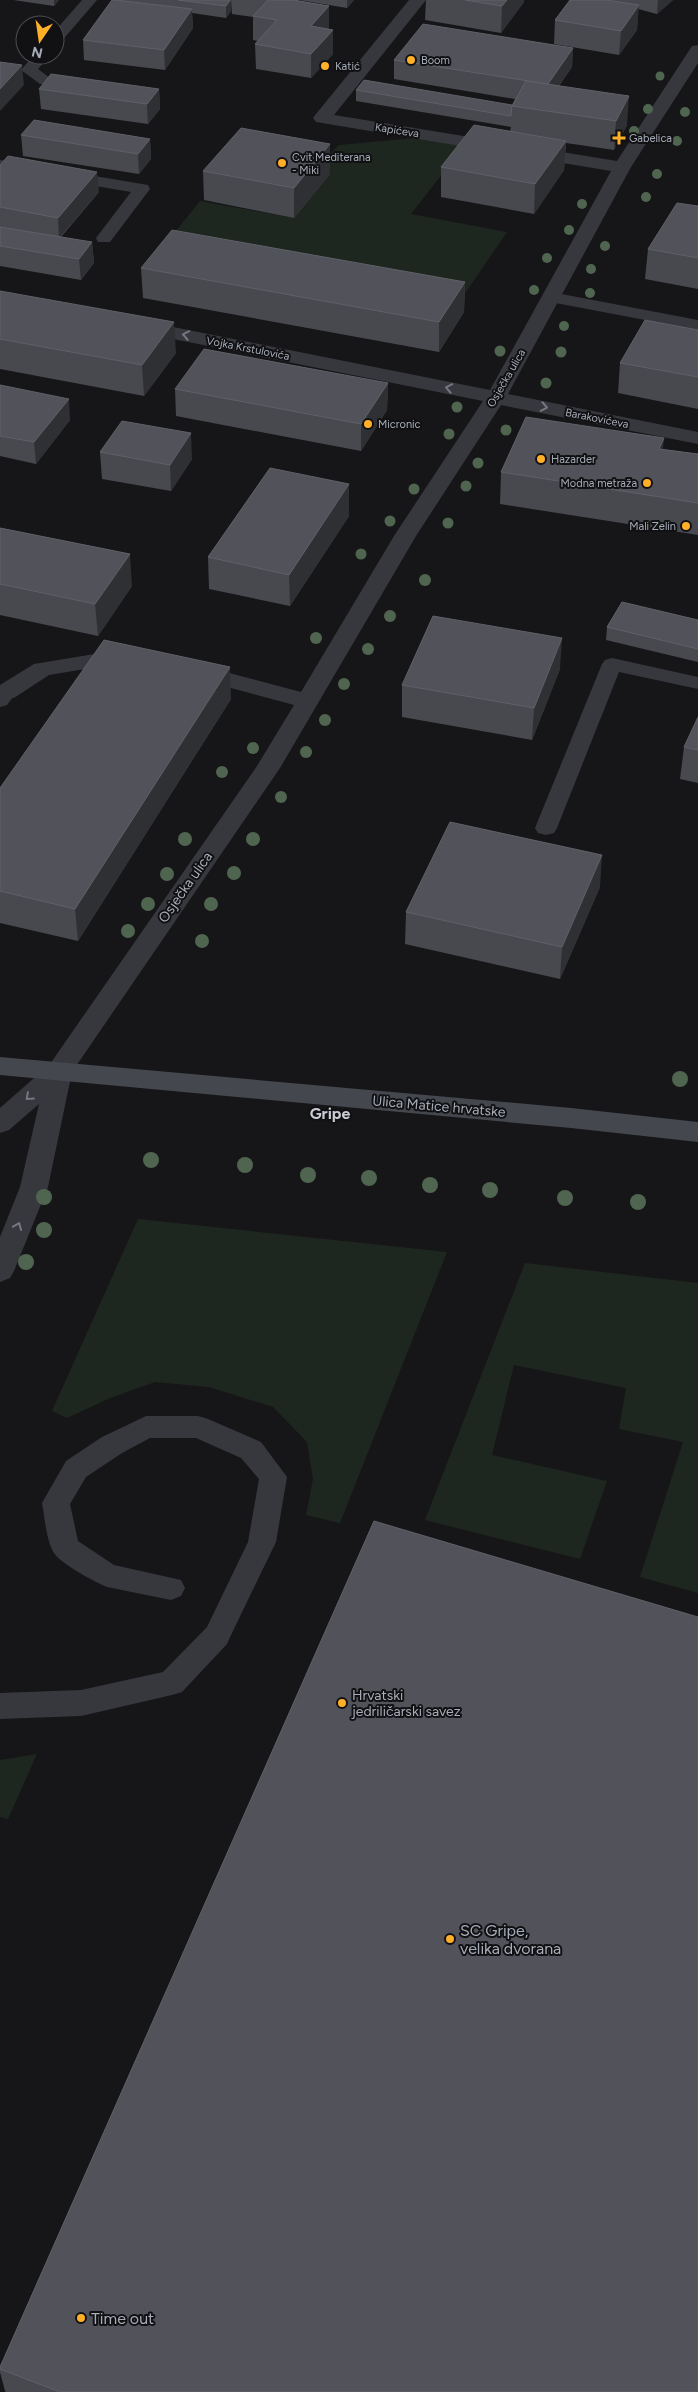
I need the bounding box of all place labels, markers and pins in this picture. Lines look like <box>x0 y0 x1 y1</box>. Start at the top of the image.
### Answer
marker: Boom <box>405 54 417 66</box>
place label: Boom <box>421 54 450 67</box>
marker: Katić <box>319 60 331 72</box>
place label: Katić <box>335 60 360 73</box>
marker: Gabelica <box>613 132 625 144</box>
place label: Gabelica <box>629 132 672 145</box>
place label: Cvit Mediterana - Miki <box>292 151 371 177</box>
marker: Cvit Mediterana - Miki <box>276 157 288 169</box>
marker: Micronic <box>362 418 374 430</box>
place label: Micronic <box>378 418 421 431</box>
marker: Hazarder <box>535 453 547 465</box>
place label: Hazarder <box>551 453 596 466</box>
place label: Modna metraža <box>561 477 637 490</box>
marker: Modna metraža <box>641 477 653 489</box>
place label: Mali Zelin <box>629 520 676 533</box>
marker: Mali Zelin <box>680 520 692 532</box>
place label: Hrvatski jedriličarski savez <box>351 1687 461 1720</box>
marker: Hrvatski jedriličarski savez <box>336 1697 348 1709</box>
place label: SC Gripe, velika dvorana <box>460 1921 561 1958</box>
marker: SC Gripe, velika dvorana <box>444 1933 456 1945</box>
place label: Time out <box>91 2309 154 2328</box>
marker: Time out <box>75 2312 87 2324</box>

